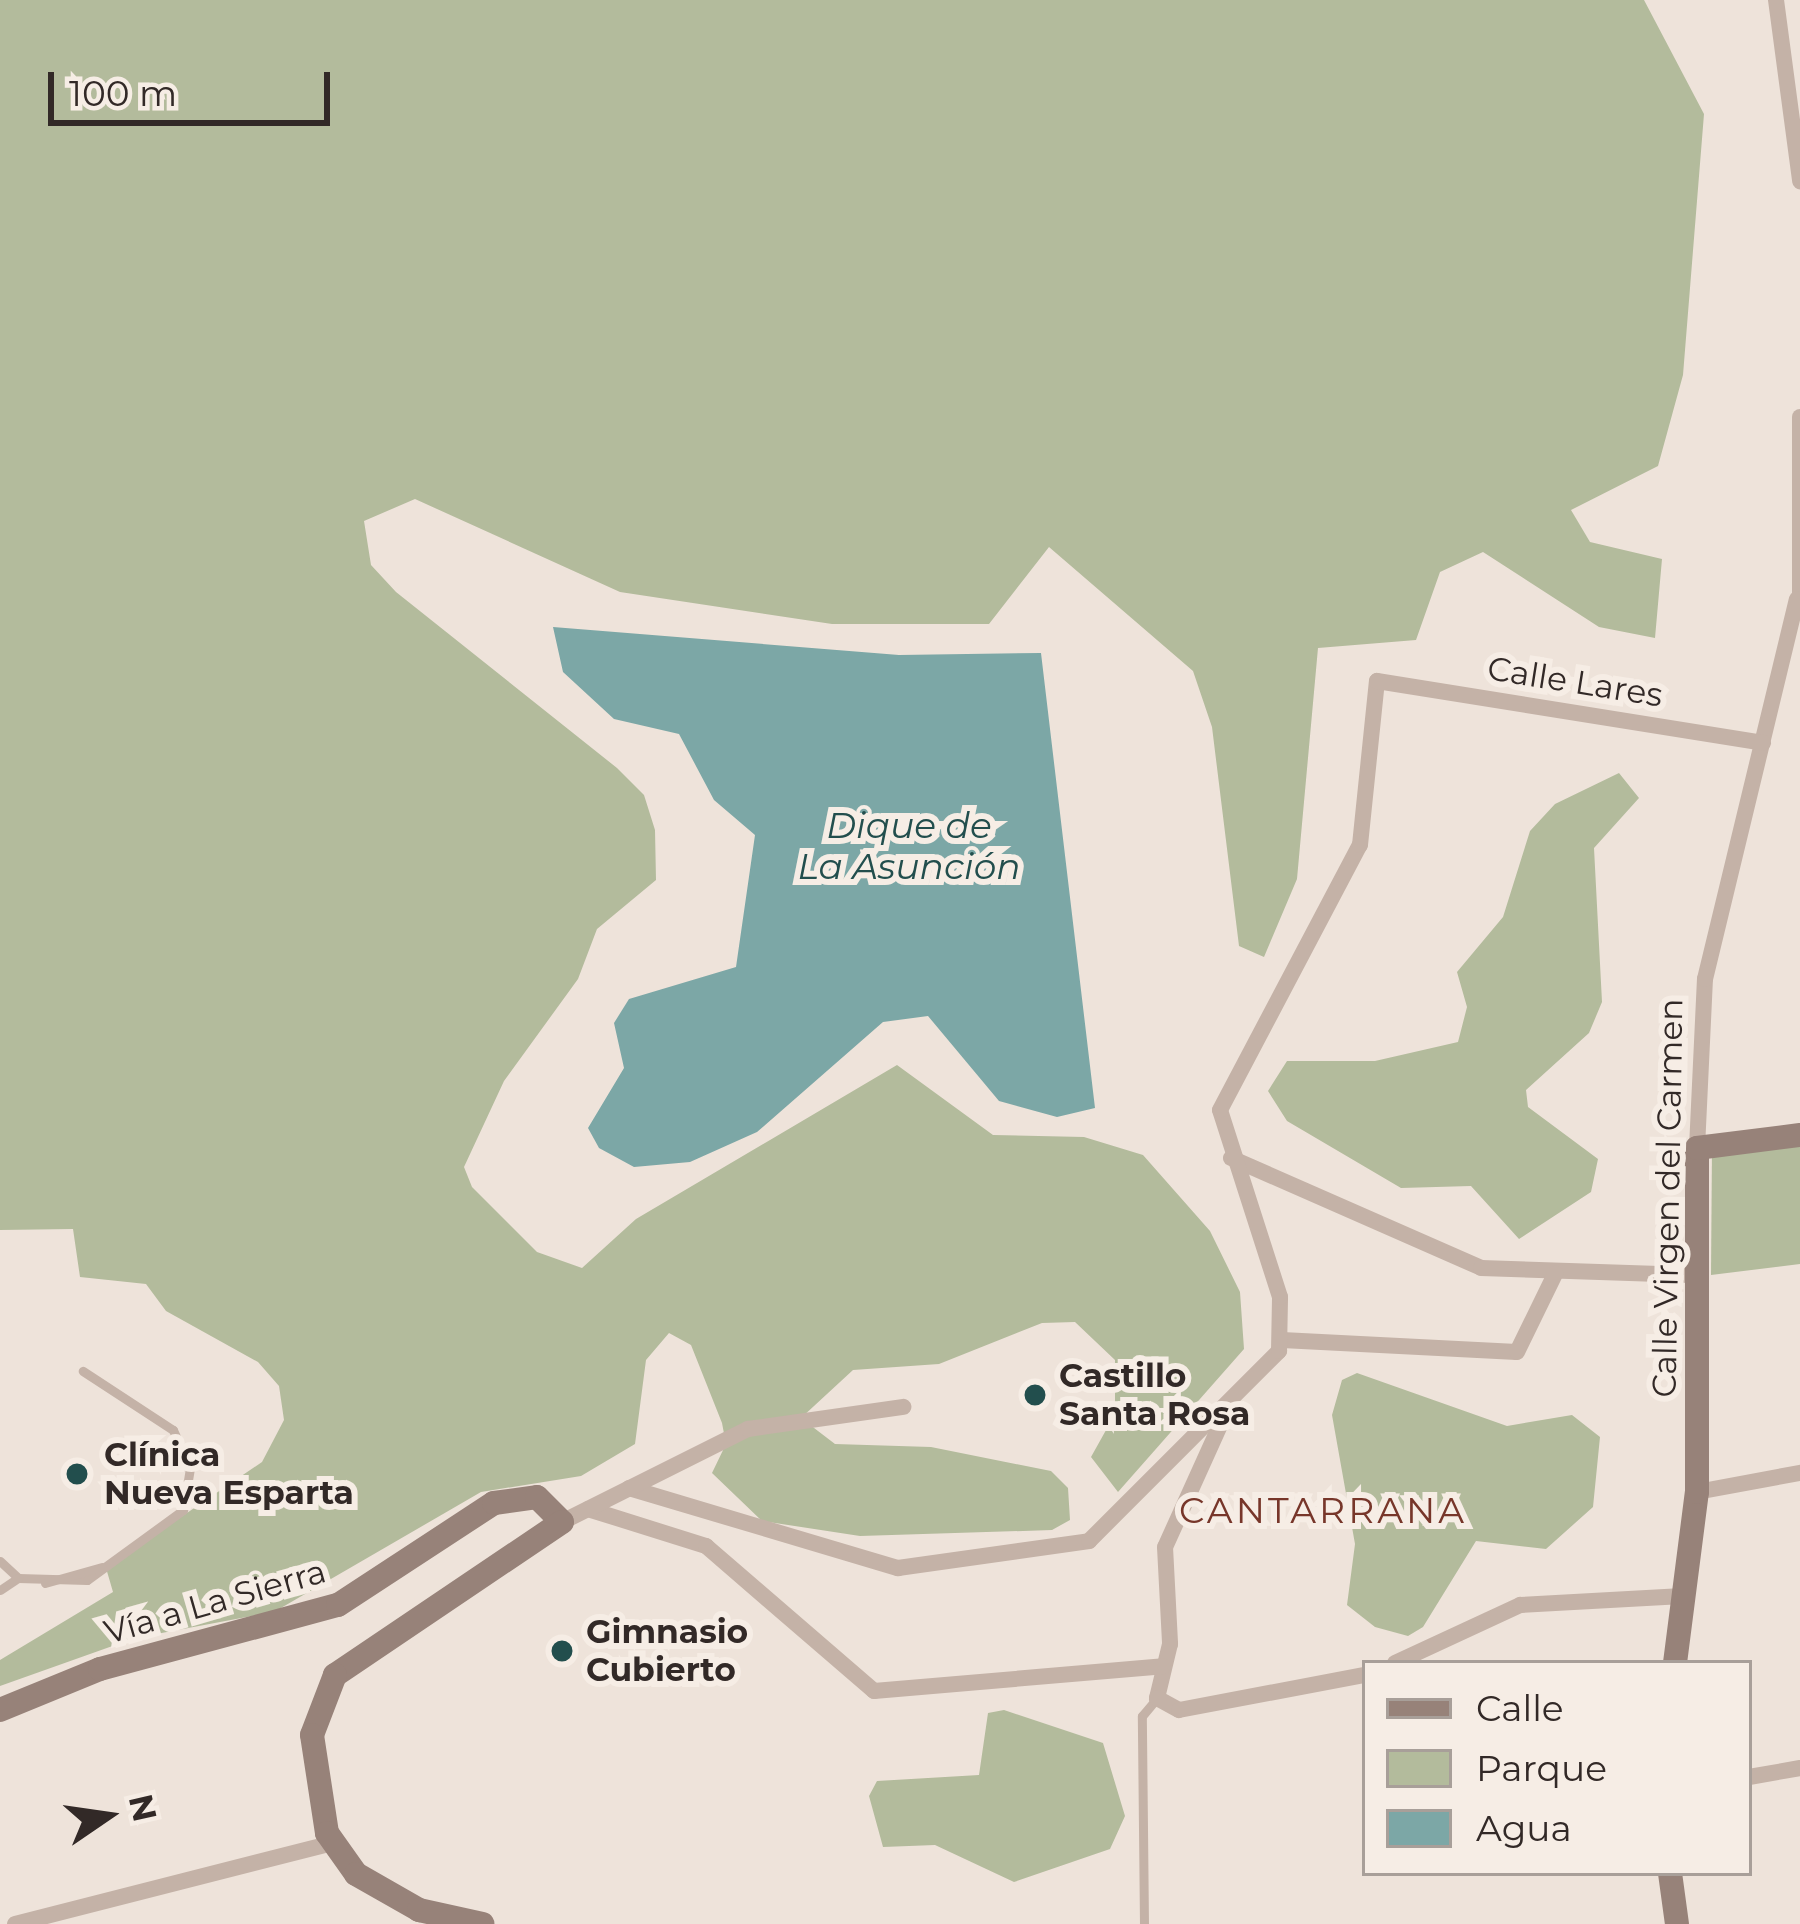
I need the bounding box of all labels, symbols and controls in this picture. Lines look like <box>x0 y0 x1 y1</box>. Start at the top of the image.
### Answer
scale bar <box>54 48 336 122</box>
text: 100 m <box>69 71 177 115</box>
street label: Calle Lares <box>1485 649 1665 715</box>
water label: Dique de La Asunción <box>797 803 1021 888</box>
street label: Calle Virgen del Carmen <box>1645 998 1691 1398</box>
place label: Castillo Santa Rosa <box>1059 1356 1250 1434</box>
marker: Castillo Santa Rosa <box>1022 1382 1048 1408</box>
place label: Clínica Nueva Esparta <box>104 1435 354 1513</box>
marker: Clínica Nueva Esparta <box>61 1458 93 1490</box>
district label: CANTARRANA <box>1179 1489 1467 1533</box>
street label: Vía a La Sierra <box>100 1551 330 1653</box>
place label: Gimnasio Cubierto <box>586 1612 748 1690</box>
marker: Gimnasio Cubierto <box>549 1638 575 1664</box>
legend <box>1362 1660 1752 1876</box>
text: Calle <box>1476 1686 1564 1730</box>
text: Parque <box>1476 1746 1607 1790</box>
north arrow <box>48 1756 168 1876</box>
text: N <box>121 1790 166 1825</box>
text: Agua <box>1476 1806 1572 1850</box>

